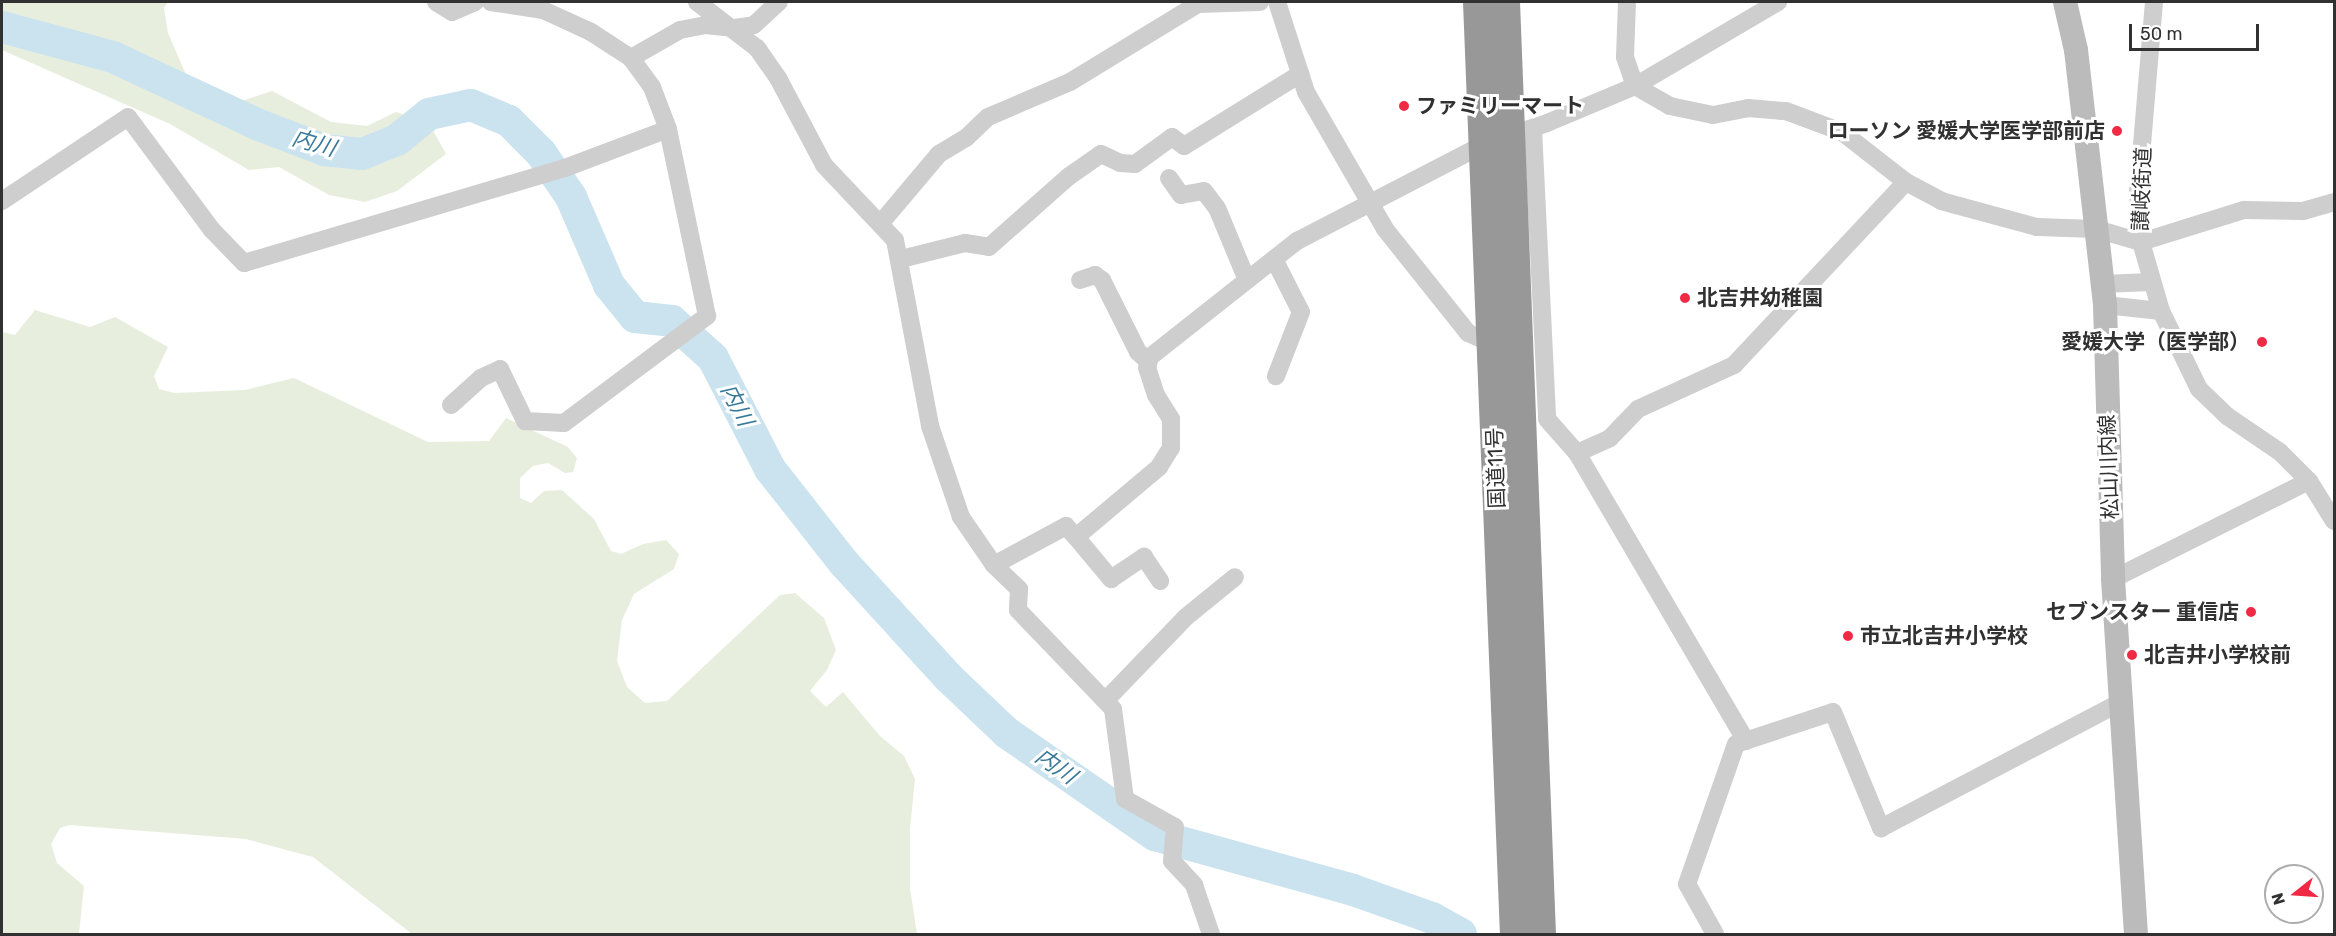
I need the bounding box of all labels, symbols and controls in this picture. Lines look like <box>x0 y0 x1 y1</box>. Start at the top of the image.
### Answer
scale bar <box>2132 12 2262 50</box>
text: 50 m <box>2140 23 2183 45</box>
place label: ファミリーマート <box>1416 93 1584 119</box>
marker: ファミリーマート <box>1397 99 1411 113</box>
place label: ローソン 愛媛大学医学部前店 <box>1828 118 2105 144</box>
water label: 内川 <box>289 124 339 162</box>
marker: ローソン 愛媛大学医学部前店 <box>2110 124 2124 138</box>
street label: 讃岐街道 <box>2128 147 2156 231</box>
place label: 北吉井幼稚園 <box>1697 285 1823 311</box>
marker: 北吉井幼稚園 <box>1678 291 1692 305</box>
place label: 愛媛大学（医学部） <box>2061 329 2250 355</box>
marker: 愛媛大学（医学部） <box>2255 335 2269 349</box>
water label: 内川 <box>715 379 759 431</box>
street label: 松山川内線 <box>2095 414 2123 520</box>
street label: 国道11号 <box>1482 427 1510 509</box>
place label: セブンスター 重信店 <box>2046 599 2239 625</box>
marker: セブンスター 重信店 <box>2244 605 2258 619</box>
place label: 市立北吉井小学校 <box>1860 623 2028 649</box>
marker: 市立北吉井小学校 <box>1841 629 1855 643</box>
place label: 北吉井小学校前 <box>2144 642 2291 668</box>
marker: 北吉井小学校前 <box>2125 648 2139 662</box>
water label: 内川 <box>1030 743 1082 789</box>
north arrow <box>2264 864 2324 924</box>
text: N <box>2267 891 2289 907</box>

